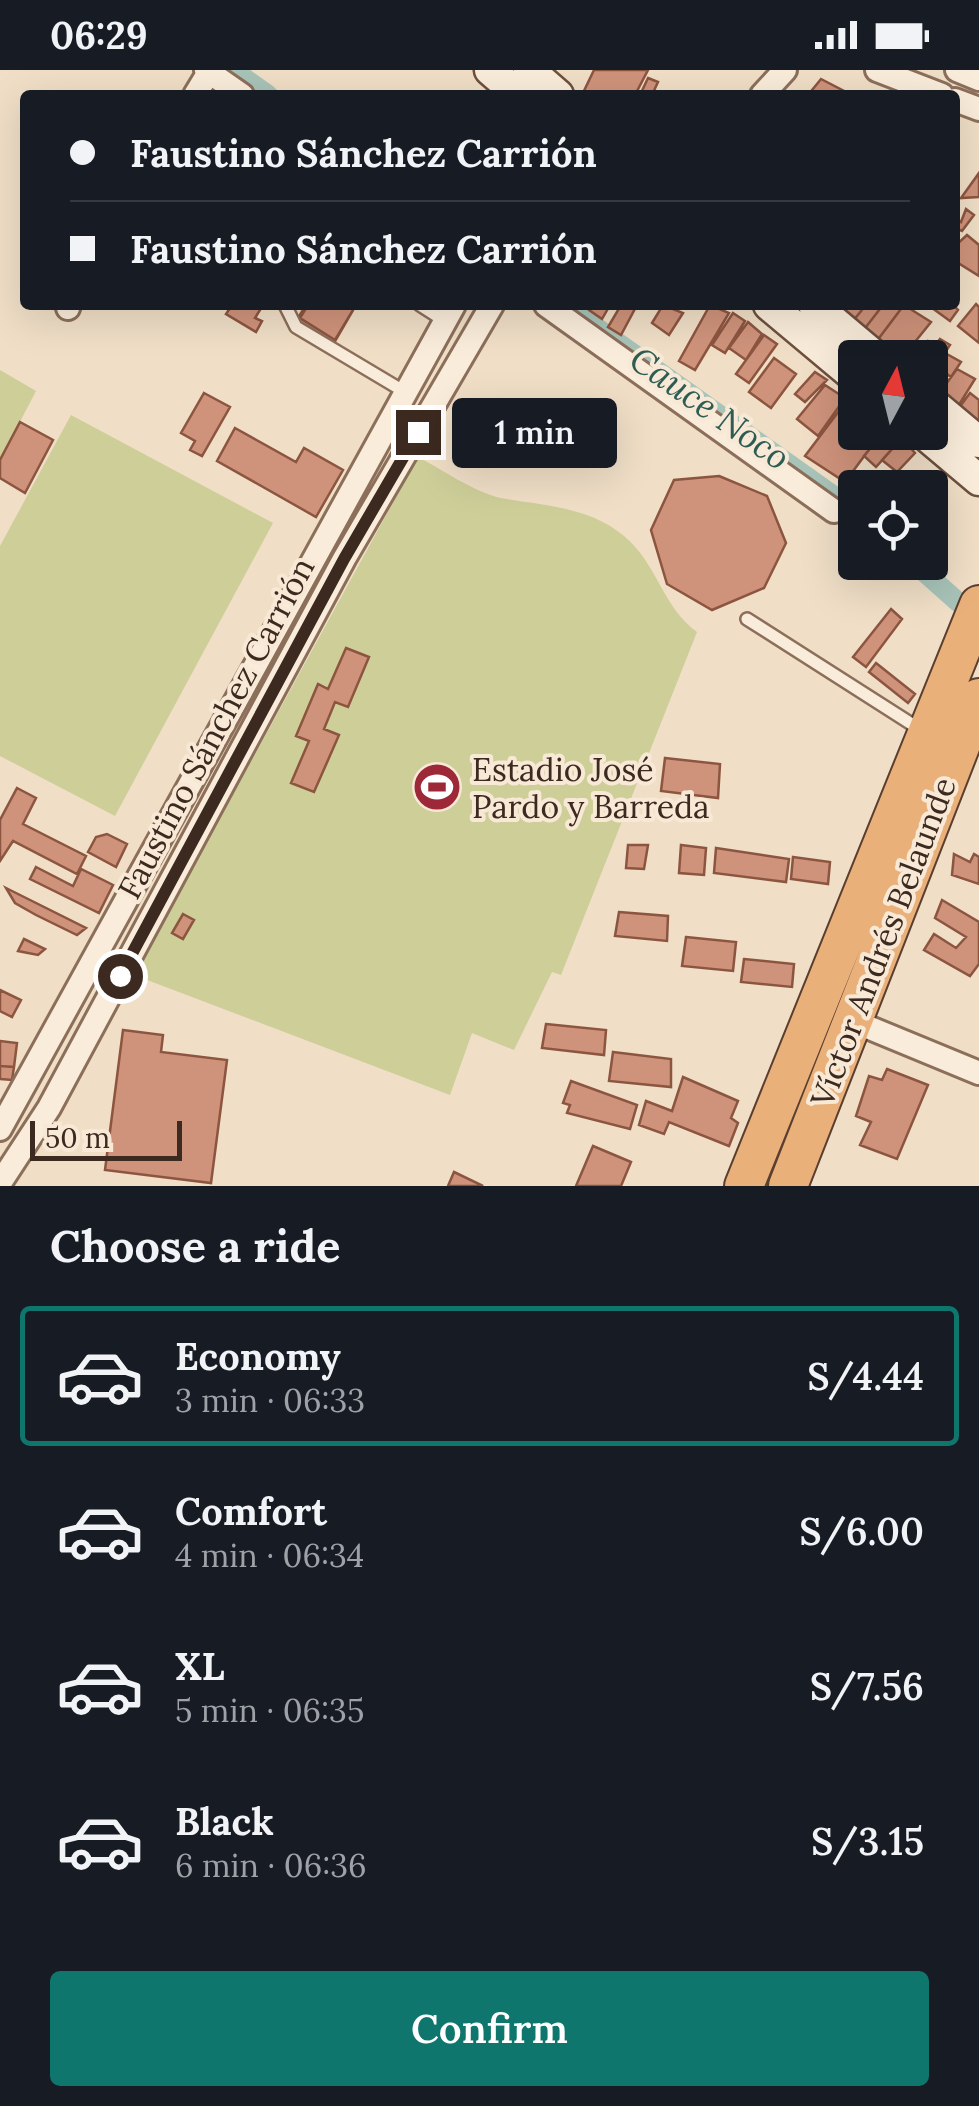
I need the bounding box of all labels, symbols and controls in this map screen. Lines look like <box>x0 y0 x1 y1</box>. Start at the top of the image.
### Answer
text: 06:29 <box>50 11 148 59</box>
text: Faustino Sánchez Carrión <box>130 129 597 177</box>
text: Faustino Sánchez Carrión <box>130 225 597 273</box>
water label: Cauce Noco <box>621 336 799 480</box>
north arrow <box>838 340 948 450</box>
map controls <box>838 340 948 580</box>
callout: 1 min <box>453 397 618 467</box>
route end <box>396 410 441 455</box>
text: 1 min <box>494 412 575 453</box>
button: locate <box>838 470 948 580</box>
street label: Faustino Sánchez Carrión <box>109 550 323 906</box>
place label: Estadio José Pardo y Barreda <box>472 749 710 827</box>
sports icon: Estadio José Pardo y Barreda <box>411 761 463 813</box>
street label: Víctor Andrés Belaunde <box>801 771 965 1114</box>
route start <box>98 954 143 999</box>
scale bar <box>30 1116 182 1160</box>
text: 50 m <box>45 1120 110 1156</box>
text: Choose a ride <box>50 1217 340 1274</box>
icon: car <box>55 1331 145 1421</box>
text: Economy <box>175 1332 341 1380</box>
text: S/4.44 <box>807 1352 924 1400</box>
text: 3 min · 06:33 <box>175 1380 365 1421</box>
icon: car <box>55 1486 145 1576</box>
text: Comfort <box>175 1487 327 1535</box>
text: S/6.00 <box>799 1507 924 1555</box>
text: 4 min · 06:34 <box>175 1535 364 1576</box>
icon: car <box>55 1641 145 1731</box>
text: XL <box>175 1642 225 1690</box>
text: S/7.56 <box>810 1662 924 1710</box>
text: 5 min · 06:35 <box>175 1690 364 1731</box>
icon: car <box>55 1796 145 1886</box>
text: Black <box>175 1797 274 1845</box>
text: S/3.15 <box>811 1817 924 1865</box>
text: 6 min · 06:36 <box>175 1845 366 1886</box>
button: Confirm <box>50 1971 929 2086</box>

